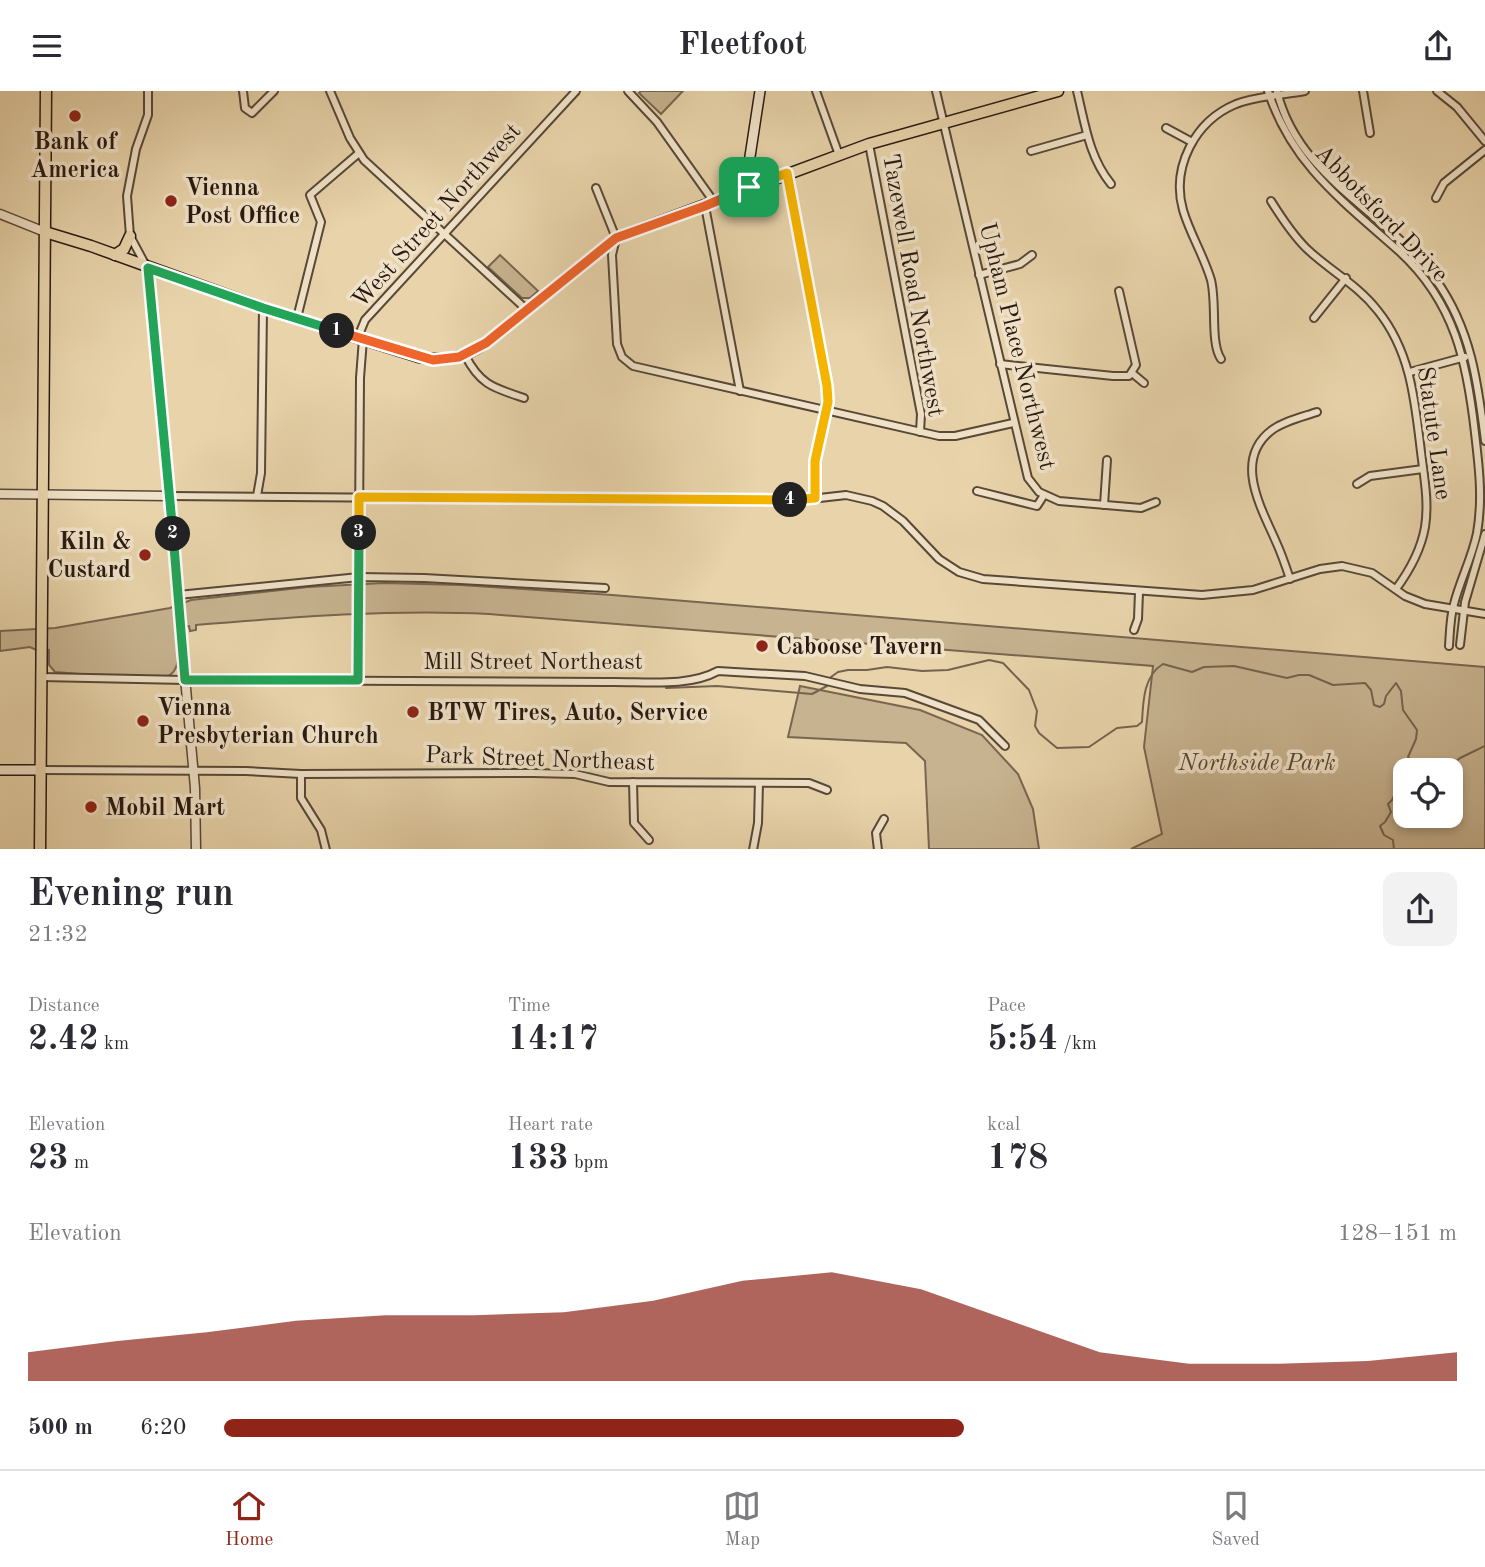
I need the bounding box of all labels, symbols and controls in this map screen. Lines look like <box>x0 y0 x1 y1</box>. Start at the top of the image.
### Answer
icon: menu <box>28 27 66 65</box>
icon: share <box>1419 27 1457 65</box>
text: Fleetfoot <box>678 30 807 62</box>
marker: Bank of America <box>67 108 83 124</box>
street label: West Street Northwest <box>349 119 526 313</box>
place label: Bank of America <box>30 131 120 183</box>
street label: Abbotsford Drive <box>1309 141 1452 288</box>
street label: Tazewell Road Northwest <box>877 152 947 419</box>
pin <box>719 157 779 217</box>
icon: arrive <box>730 168 768 206</box>
place label: Vienna Post Office <box>185 177 300 229</box>
marker: Vienna Post Office <box>163 193 179 209</box>
street label: Upham Place Northwest <box>974 220 1058 472</box>
pin: 1 <box>320 313 354 349</box>
text: 1 <box>331 321 342 340</box>
street label: Statute Lane <box>1412 365 1454 502</box>
pin: 4 <box>772 483 808 517</box>
text: 4 <box>784 490 795 509</box>
pin: 3 <box>342 515 376 551</box>
pin: 2 <box>156 517 190 551</box>
text: 3 <box>353 523 364 542</box>
text: 2 <box>167 524 178 543</box>
place label: Kiln & Custard <box>47 531 131 583</box>
marker: Kiln & Custard <box>137 547 153 563</box>
place label: Caboose Tavern <box>776 636 943 660</box>
marker: Caboose Tavern <box>754 638 770 654</box>
street label: Mill Street Northeast <box>423 651 643 675</box>
place label: Vienna Presbyterian Church <box>157 697 379 749</box>
place label: BTW Tires, Auto, Service <box>427 702 708 726</box>
marker: BTW Tires, Auto, Service <box>405 704 421 720</box>
marker: Vienna Presbyterian Church <box>135 713 151 729</box>
street label: Park Street Northeast <box>425 744 655 776</box>
park label: Northside Park <box>1177 752 1336 776</box>
map controls <box>1393 758 1463 828</box>
button: locate <box>1393 758 1463 828</box>
place label: Mobil Mart <box>105 797 225 821</box>
marker: Mobil Mart <box>83 799 99 815</box>
button: share <box>1383 872 1457 946</box>
text: Evening run <box>28 876 234 914</box>
text: 21:32 <box>28 923 88 946</box>
text: Distance <box>28 997 100 1016</box>
text: Time <box>508 997 550 1016</box>
text: Pace <box>987 997 1026 1016</box>
text: 2.42 <box>28 1022 99 1057</box>
text: 14:17 <box>508 1022 599 1057</box>
text: 5:54 <box>987 1022 1058 1057</box>
text: km <box>99 1035 129 1054</box>
text: /km <box>1058 1035 1097 1054</box>
text: Elevation <box>28 1116 105 1135</box>
text: Heart rate <box>508 1116 593 1135</box>
text: kcal <box>987 1116 1020 1135</box>
text: 23 <box>28 1141 69 1176</box>
text: 133 <box>508 1141 569 1176</box>
text: 178 <box>987 1141 1048 1176</box>
text: m <box>69 1154 89 1173</box>
text: bpm <box>569 1154 609 1173</box>
text: Elevation <box>28 1222 122 1245</box>
text: 128–151 m <box>1338 1222 1457 1245</box>
text: 500 m <box>28 1416 93 1439</box>
text: 6:20 <box>140 1416 186 1439</box>
tab: Home <box>225 1487 273 1552</box>
tab: Map <box>723 1487 761 1552</box>
tab: Saved <box>1212 1487 1260 1552</box>

